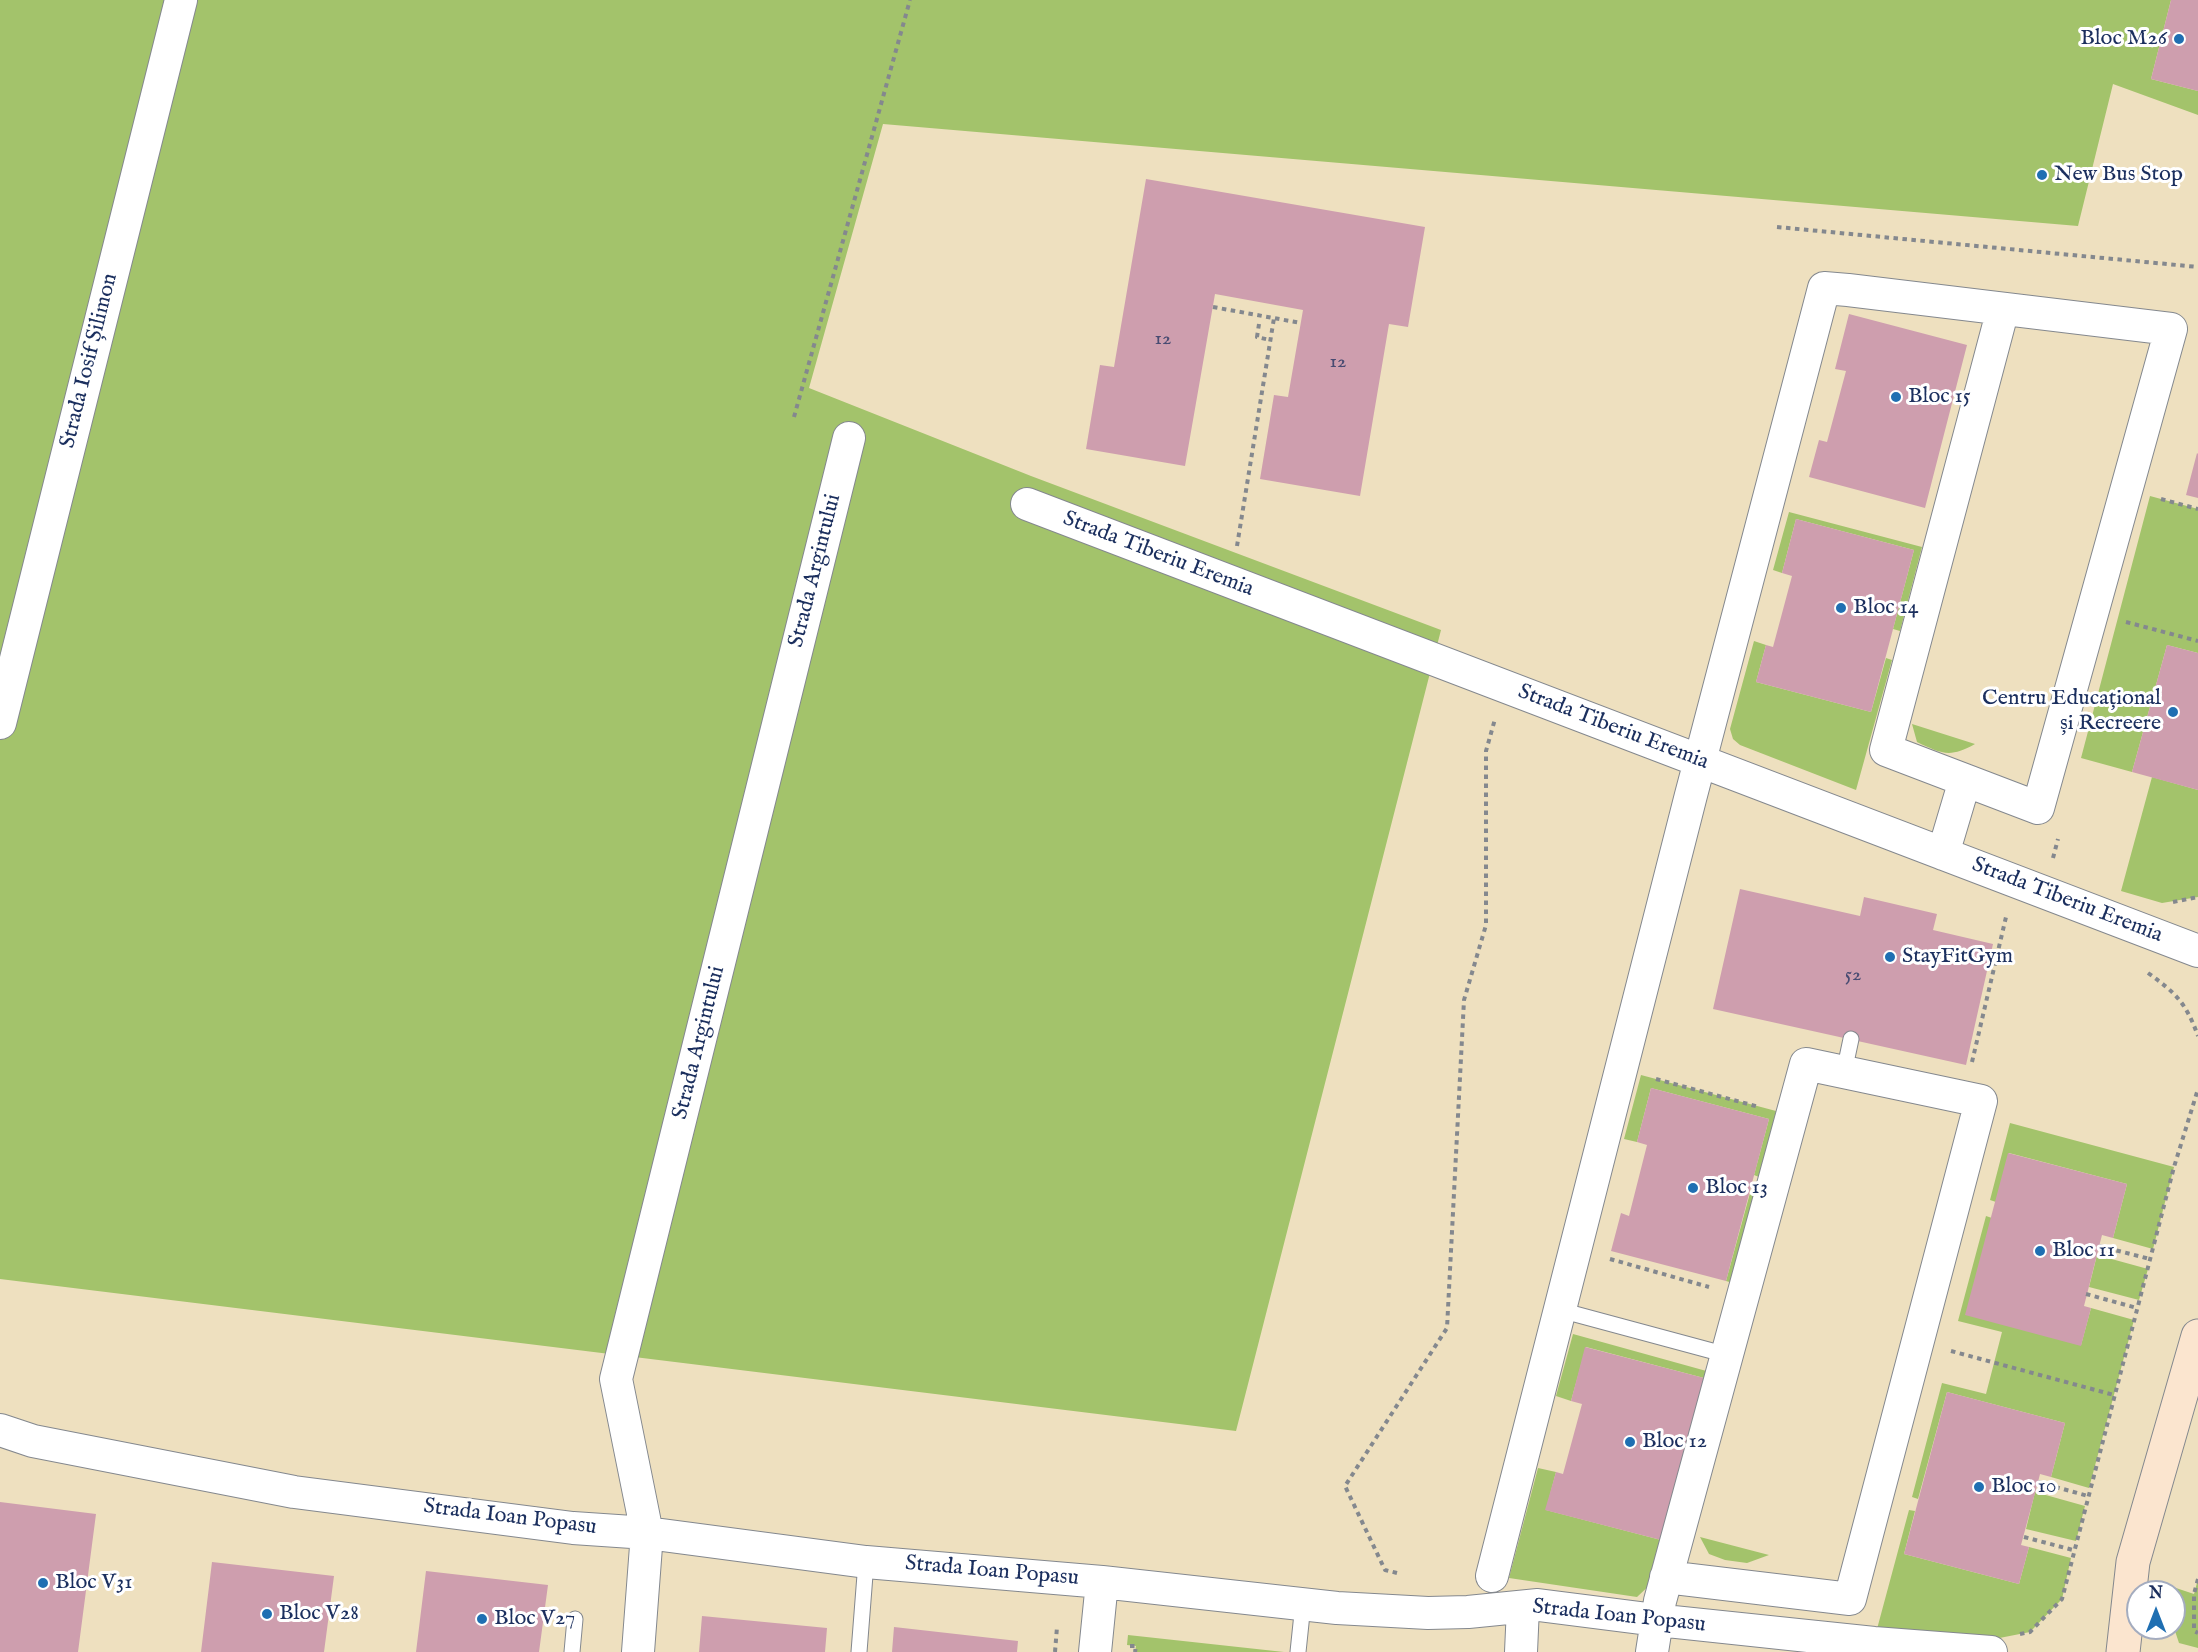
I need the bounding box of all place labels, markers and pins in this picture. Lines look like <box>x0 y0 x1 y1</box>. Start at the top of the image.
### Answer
place label: Bloc M26 <box>2080 26 2167 52</box>
marker: Bloc M26 <box>2172 32 2186 46</box>
place label: New Bus Stop <box>2054 162 2183 188</box>
marker: New Bus Stop <box>2035 168 2049 182</box>
place label: Bloc 15 <box>1908 384 1971 410</box>
marker: Bloc 15 <box>1889 390 1903 404</box>
place label: Bloc 14 <box>1853 595 1919 621</box>
marker: Bloc 14 <box>1834 601 1848 615</box>
place label: Centru Educațional și Recreere <box>1982 686 2161 738</box>
marker: Centru Educațional și Recreere <box>2166 705 2180 719</box>
place label: StayFitGym <box>1902 944 2013 970</box>
marker: StayFitGym <box>1883 950 1897 964</box>
place label: Bloc 13 <box>1705 1175 1768 1201</box>
marker: Bloc 13 <box>1686 1181 1700 1195</box>
place label: Bloc 11 <box>2052 1238 2115 1264</box>
marker: Bloc 11 <box>2033 1244 2047 1258</box>
place label: Bloc 12 <box>1642 1429 1707 1455</box>
marker: Bloc 12 <box>1623 1435 1637 1449</box>
place label: Bloc 10 <box>1991 1474 2056 1500</box>
marker: Bloc 10 <box>1972 1480 1986 1494</box>
place label: Bloc V31 <box>55 1570 132 1596</box>
marker: Bloc V31 <box>36 1576 50 1590</box>
place label: Bloc V28 <box>279 1601 359 1627</box>
place label: Bloc V27 <box>494 1606 575 1632</box>
marker: Bloc V28 <box>260 1607 274 1621</box>
marker: Bloc V27 <box>475 1612 489 1626</box>

